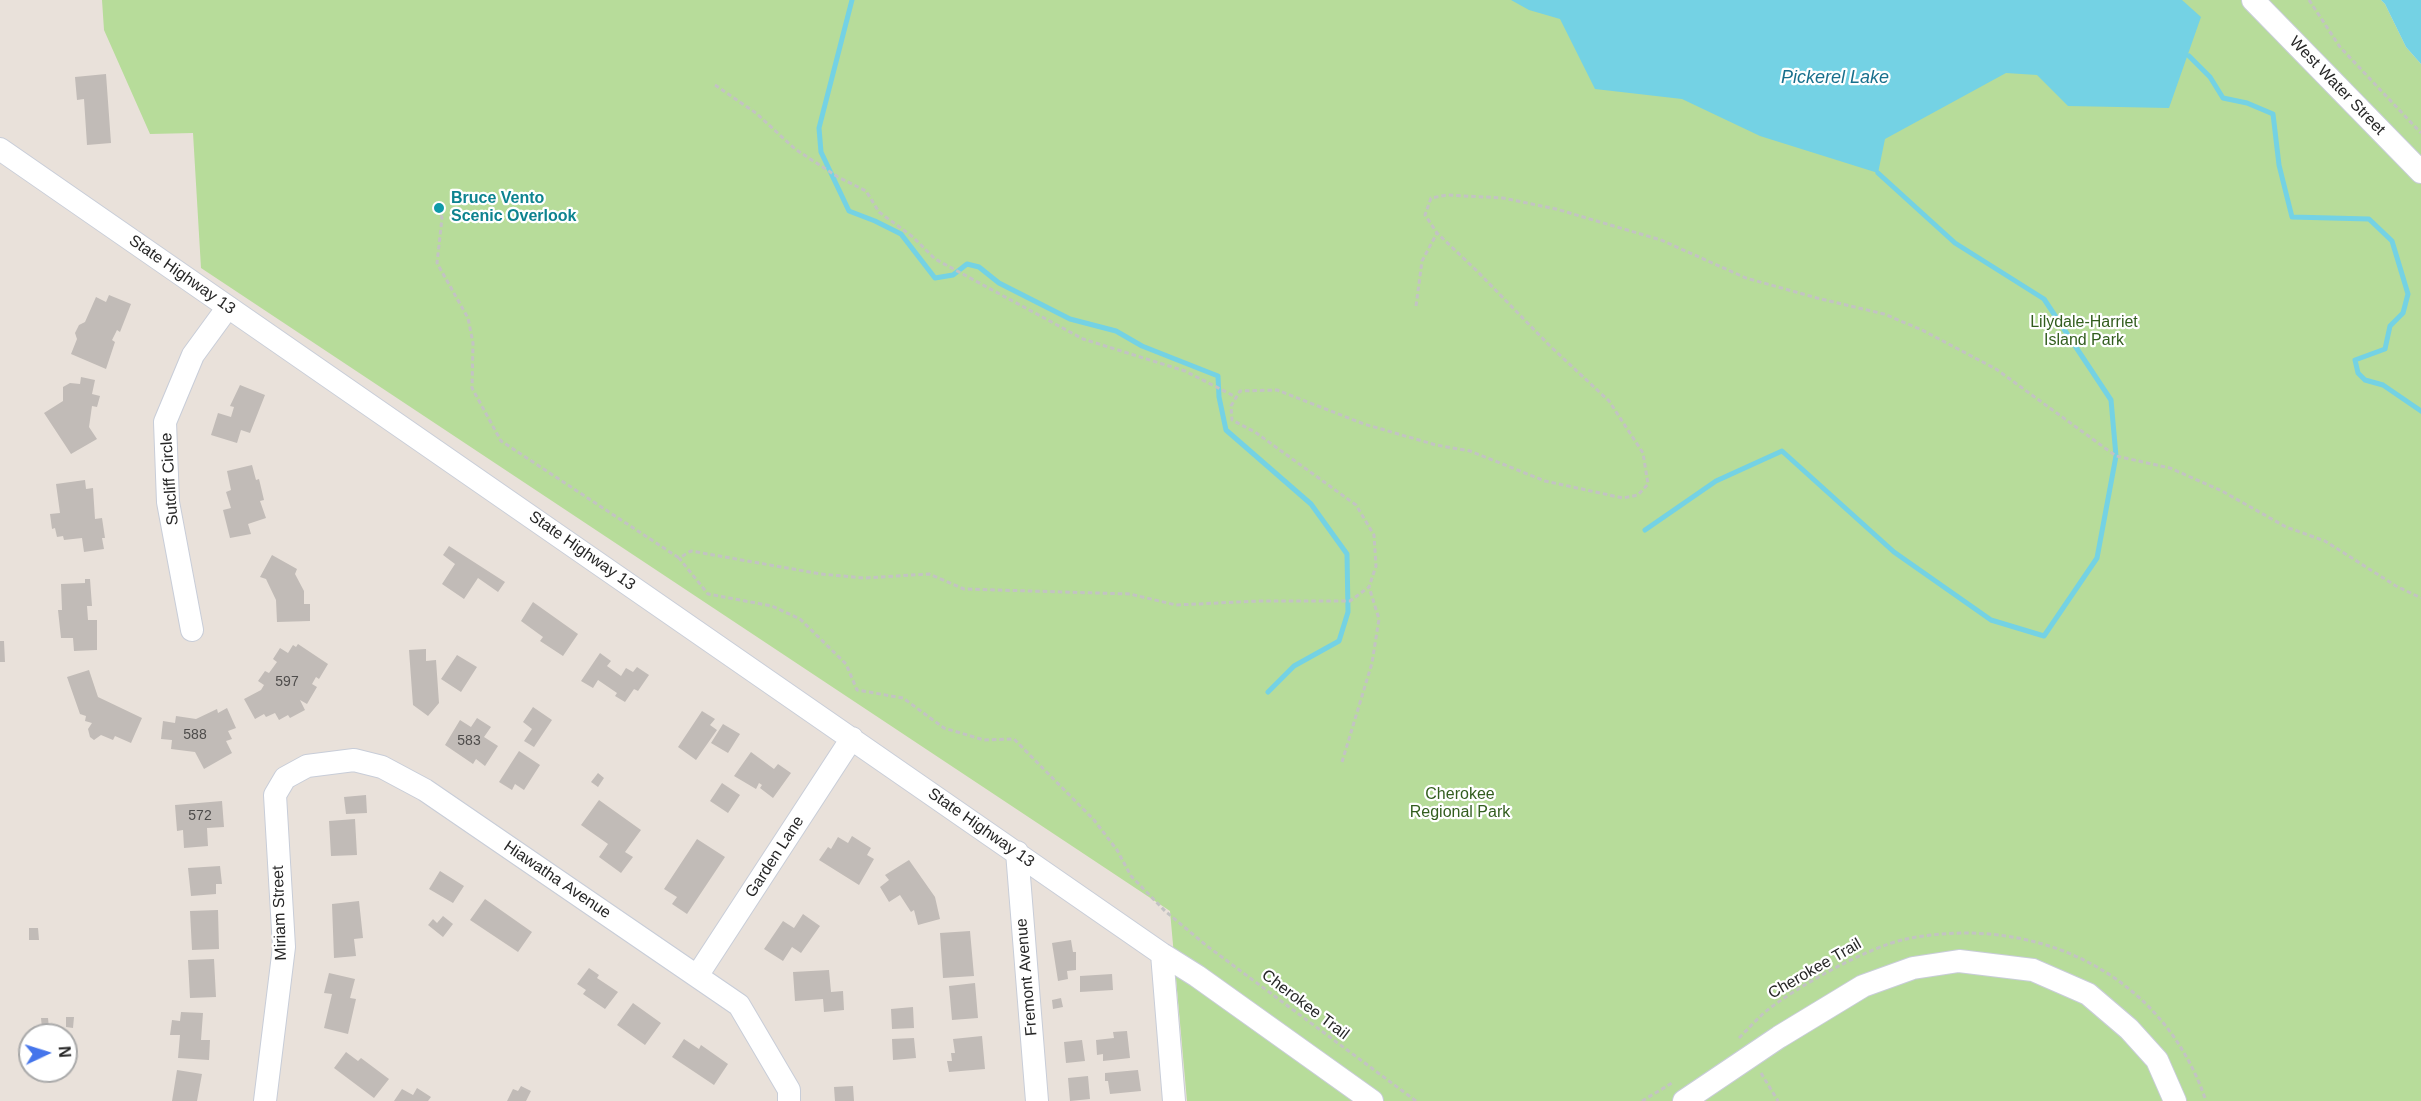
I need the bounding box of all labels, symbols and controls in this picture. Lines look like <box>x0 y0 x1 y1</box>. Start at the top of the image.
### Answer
street label: West Water Street <box>2285 33 2389 139</box>
water label: Pickerel Lake <box>1781 67 1889 89</box>
place label: Bruce Vento Scenic Overlook <box>451 189 576 227</box>
marker: Bruce Vento Scenic Overlook <box>432 201 446 215</box>
street label: State Highway 13 <box>125 231 239 319</box>
park label: Lilydale-Harriet Island Park <box>2030 313 2138 351</box>
street label: Sutcliff Circle <box>157 432 183 526</box>
street label: State Highway 13 <box>525 507 639 595</box>
house number: 597 <box>275 674 299 690</box>
house number: 588 <box>183 727 207 743</box>
house number: 583 <box>457 733 481 749</box>
street label: State Highway 13 <box>924 784 1038 872</box>
park label: Cherokee Regional Park <box>1410 785 1510 823</box>
house number: 572 <box>188 808 212 824</box>
street label: Garden Lane <box>742 813 808 901</box>
street label: Hiawatha Avenue <box>500 837 614 923</box>
street label: Miriam Street <box>269 865 291 961</box>
street label: Fremont Avenue <box>1012 917 1042 1037</box>
street label: Cherokee Trail <box>1765 935 1865 1003</box>
street label: Cherokee Trail <box>1258 966 1352 1044</box>
north arrow <box>18 1023 78 1083</box>
text: N <box>56 1045 73 1058</box>

